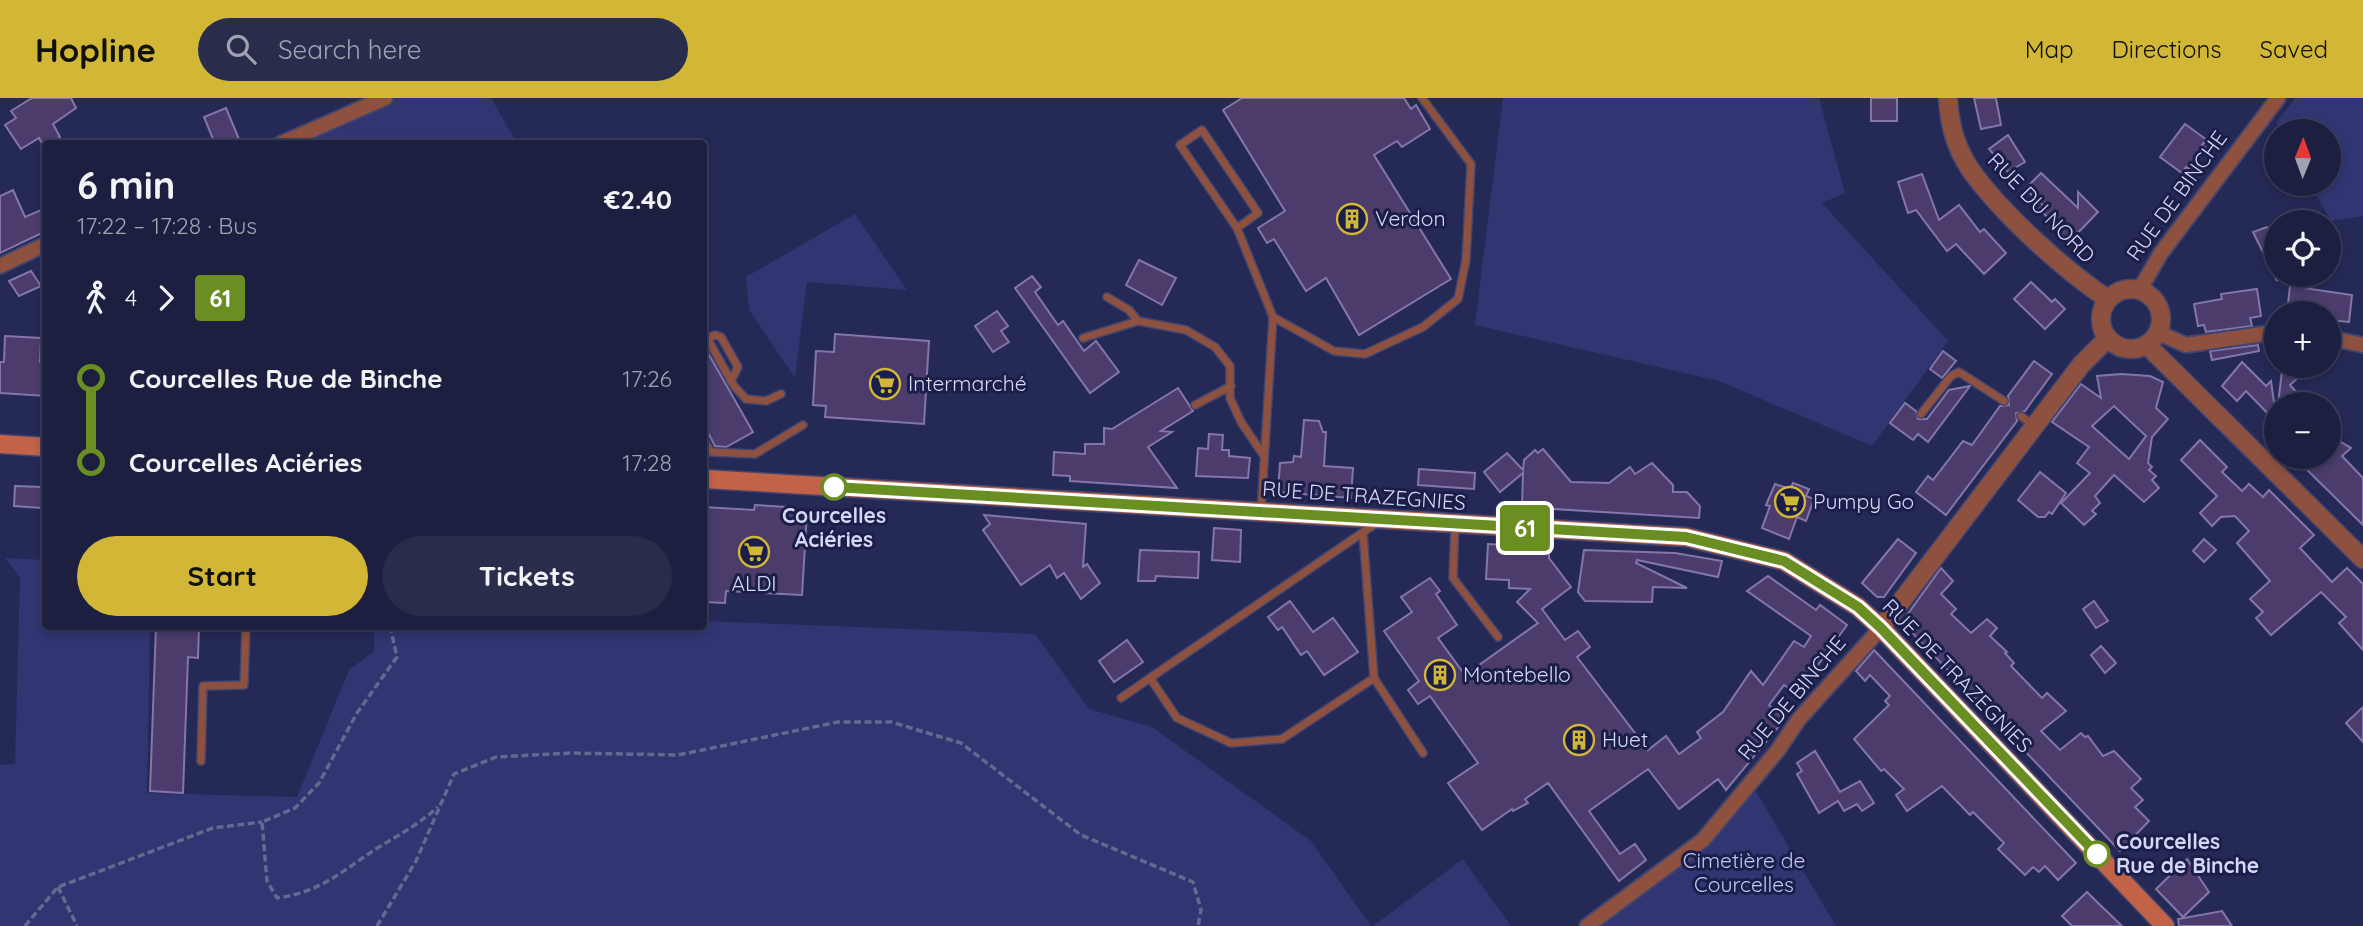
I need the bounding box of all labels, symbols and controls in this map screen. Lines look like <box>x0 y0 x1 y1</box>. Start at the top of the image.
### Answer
search box <box>198 18 688 81</box>
text: Hopline <box>35 29 156 70</box>
icon: search <box>222 30 260 68</box>
text: Search here <box>278 33 421 66</box>
text: Map <box>2025 34 2074 64</box>
text: Directions <box>2112 34 2222 64</box>
text: Saved <box>2260 34 2328 64</box>
north arrow <box>2264 119 2342 196</box>
map controls <box>2264 119 2341 469</box>
street label: RUE DE BINCHE <box>2120 125 2232 265</box>
street label: RUE DU NORD <box>1983 147 2101 268</box>
text: 6 min <box>77 161 175 209</box>
text: €2.40 <box>604 183 672 216</box>
building icon: Verdon <box>1335 202 1369 236</box>
place label: Verdon <box>1375 205 1446 231</box>
button: locate <box>2264 210 2341 287</box>
text: 17:22 – 17:28 · Bus <box>77 211 257 240</box>
icon: walk <box>77 279 115 317</box>
icon: forward <box>147 279 185 317</box>
text: 4 <box>125 283 137 312</box>
text: 61 <box>209 283 231 313</box>
button: + <box>2264 301 2341 378</box>
text: Courcelles Rue de Binche <box>129 362 442 395</box>
text: 17:26 <box>622 364 672 393</box>
supermarket icon: Intermarché <box>868 367 902 401</box>
place label: Intermarché <box>908 370 1027 396</box>
button: − <box>2264 392 2341 469</box>
text: Courcelles Aciéries <box>129 446 362 479</box>
text: 17:28 <box>622 448 672 477</box>
marker: Courcelles Aciéries <box>821 474 847 500</box>
street label: RUE DE TRAZEGNIES <box>1261 475 1467 515</box>
supermarket icon: Pumpy Go <box>1773 485 1807 519</box>
place label: Pumpy Go <box>1813 488 1914 514</box>
place label: Courcelles Aciéries <box>782 502 886 552</box>
line badge: 61 <box>1494 505 1556 551</box>
text: 61 <box>1514 513 1536 543</box>
supermarket icon: ALDI <box>737 535 771 569</box>
button: Start <box>77 536 368 616</box>
button: Tickets <box>382 536 672 616</box>
place label: ALDI <box>731 570 777 596</box>
street label: RUE DE TRAZEGNIES <box>1878 593 2038 758</box>
street label: RUE DE BINCHE <box>1732 630 1851 765</box>
building icon: Montebello <box>1423 658 1457 692</box>
place label: Montebello <box>1463 661 1571 687</box>
building icon: Huet <box>1562 723 1596 757</box>
place label: Huet <box>1602 726 1648 752</box>
place label: Courcelles Rue de Binche <box>2116 828 2259 878</box>
marker: Courcelles Rue de Binche <box>2084 841 2110 867</box>
park label: Cimetière de Courcelles <box>1683 847 1805 897</box>

